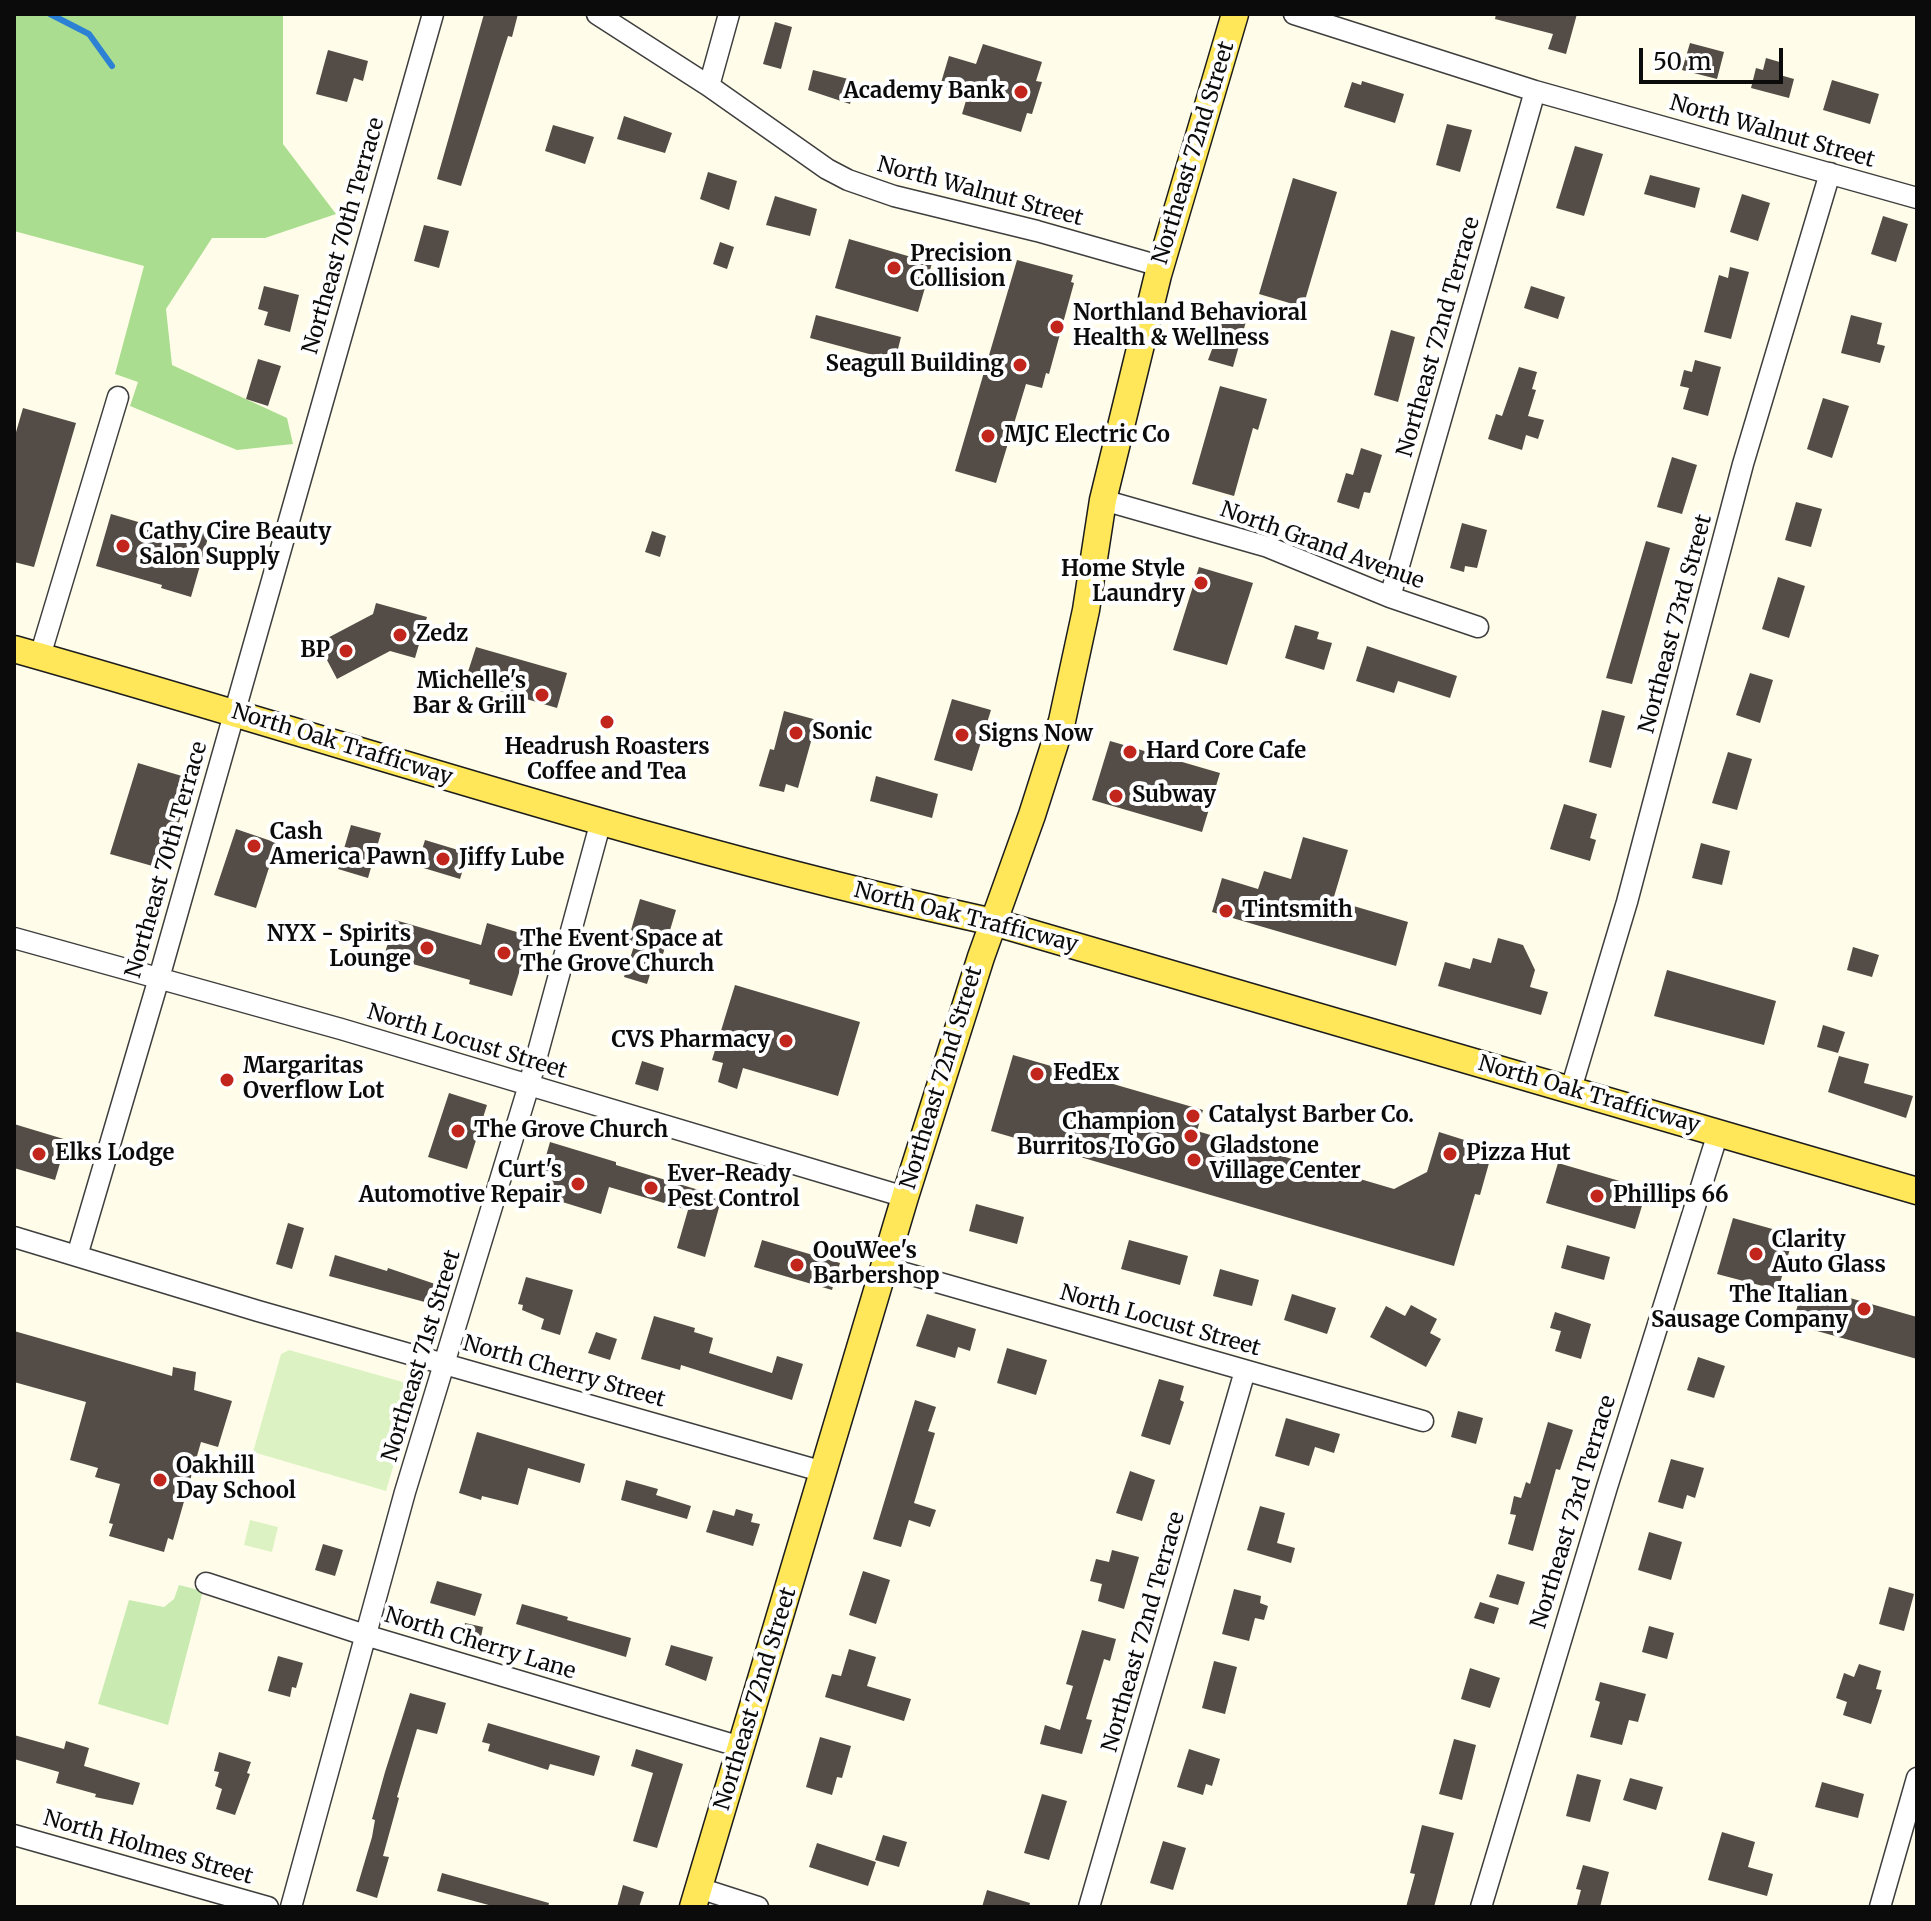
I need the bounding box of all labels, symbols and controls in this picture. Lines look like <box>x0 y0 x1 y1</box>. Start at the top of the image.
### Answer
scale bar <box>1643 32 1787 82</box>
street label: Northeast 72nd Street <box>1148 38 1240 268</box>
text: 50 m <box>1653 46 1712 77</box>
place label: Academy Bank <box>843 79 1005 105</box>
marker: Academy Bank <box>1012 83 1030 101</box>
street label: North Walnut Street <box>1667 90 1877 174</box>
street label: Northeast 70th Terrace <box>298 115 390 357</box>
street label: North Walnut Street <box>874 152 1086 232</box>
street label: Northeast 72nd Terrace <box>1392 214 1486 460</box>
place label: Precision Collision <box>910 242 1012 294</box>
marker: Precision Collision <box>885 259 903 277</box>
place label: Northland Behavioral Health & Wellness <box>1073 301 1307 352</box>
marker: Northland Behavioral Health & Wellness <box>1048 318 1066 336</box>
place label: Seagull Building <box>826 352 1004 378</box>
marker: Seagull Building <box>1011 356 1029 374</box>
place label: MJC Electric Co <box>1004 423 1170 449</box>
marker: MJC Electric Co <box>979 427 997 445</box>
street label: North Grand Avenue <box>1216 497 1428 595</box>
street label: Northeast 73rd Street <box>1634 512 1718 736</box>
place label: Cathy Cire Beauty Salon Supply <box>139 520 331 572</box>
marker: Cathy Cire Beauty Salon Supply <box>114 537 132 555</box>
place label: Home Style Laundry <box>1061 557 1185 608</box>
marker: Home Style Laundry <box>1192 574 1210 592</box>
place label: Zedz <box>416 622 468 648</box>
marker: Zedz <box>391 626 409 644</box>
place label: BP <box>300 638 330 664</box>
marker: BP <box>337 642 355 660</box>
place label: Michelle's Bar & Grill <box>413 669 526 720</box>
marker: Michelle's Bar & Grill <box>533 686 551 704</box>
street label: North Oak Trafficway <box>228 699 456 791</box>
marker: Headrush Roasters Coffee and Tea <box>598 713 616 731</box>
place label: Sonic <box>812 720 872 746</box>
place label: Signs Now <box>978 722 1093 748</box>
marker: Sonic <box>787 724 805 742</box>
marker: Signs Now <box>953 726 971 744</box>
place label: Headrush Roasters Coffee and Tea <box>504 735 710 786</box>
street label: Northeast 70th Terrace <box>121 739 213 981</box>
place label: Hard Core Cafe <box>1146 739 1306 765</box>
marker: Hard Core Cafe <box>1121 743 1139 761</box>
place label: Subway <box>1132 783 1216 809</box>
marker: Subway <box>1107 787 1125 805</box>
place label: Cash America Pawn <box>270 820 426 872</box>
marker: Cash America Pawn <box>245 837 263 855</box>
place label: Jiffy Lube <box>459 846 564 872</box>
marker: Jiffy Lube <box>434 850 452 868</box>
street label: North Oak Trafficway <box>851 877 1081 959</box>
place label: Tintsmith <box>1242 898 1353 924</box>
marker: Tintsmith <box>1217 902 1235 920</box>
place label: NYX - Spirits Lounge <box>267 922 411 974</box>
place label: The Event Space at The Grove Church <box>520 927 723 978</box>
marker: NYX - Spirits Lounge <box>418 939 436 957</box>
marker: The Event Space at The Grove Church <box>495 944 513 962</box>
street label: Northeast 72nd Street <box>896 963 988 1193</box>
street label: North Locust Street <box>364 999 570 1085</box>
place label: CVS Pharmacy <box>611 1028 770 1054</box>
marker: CVS Pharmacy <box>777 1032 795 1050</box>
street label: North Oak Trafficway <box>1475 1051 1703 1139</box>
place label: Margaritas Overflow Lot <box>243 1054 384 1106</box>
place label: FedEx <box>1053 1061 1119 1087</box>
marker: FedEx <box>1028 1065 1046 1083</box>
marker: Margaritas Overflow Lot <box>218 1071 236 1089</box>
place label: Catalyst Barber Co. <box>1209 1103 1414 1129</box>
marker: Catalyst Barber Co. <box>1184 1107 1202 1125</box>
place label: Champion Burritos To Go <box>1017 1110 1175 1162</box>
place label: The Grove Church <box>474 1118 668 1144</box>
marker: The Grove Church <box>449 1122 467 1140</box>
marker: Champion Burritos To Go <box>1182 1127 1200 1145</box>
place label: Gladstone Village Center <box>1210 1134 1361 1186</box>
place label: Elks Lodge <box>55 1141 174 1167</box>
place label: Pizza Hut <box>1466 1141 1571 1167</box>
marker: Elks Lodge <box>30 1145 48 1163</box>
marker: Pizza Hut <box>1441 1145 1459 1163</box>
marker: Gladstone Village Center <box>1185 1151 1203 1169</box>
place label: Curt's Automotive Repair <box>359 1158 562 1210</box>
place label: Ever-Ready Pest Control <box>667 1162 800 1214</box>
marker: Curt's Automotive Repair <box>569 1175 587 1193</box>
marker: Ever-Ready Pest Control <box>642 1179 660 1197</box>
place label: Phillips 66 <box>1613 1183 1728 1209</box>
marker: Phillips 66 <box>1588 1187 1606 1205</box>
place label: Clarity Auto Glass <box>1772 1228 1886 1280</box>
place label: OouWee's Barbershop <box>813 1239 940 1290</box>
marker: Clarity Auto Glass <box>1747 1245 1765 1263</box>
street label: Northeast 71st Street <box>377 1247 467 1465</box>
marker: OouWee's Barbershop <box>788 1256 806 1274</box>
street label: North Locust Street <box>1057 1280 1263 1362</box>
place label: The Italian Sausage Company <box>1651 1283 1848 1334</box>
marker: The Italian Sausage Company <box>1855 1300 1873 1318</box>
street label: North Cherry Street <box>460 1330 668 1414</box>
street label: Northeast 73rd Terrace <box>1526 1392 1622 1632</box>
place label: Oakhill Day School <box>176 1454 296 1506</box>
marker: Oakhill Day School <box>151 1471 169 1489</box>
street label: Northeast 72nd Terrace <box>1097 1509 1191 1755</box>
street label: Northeast 72nd Street <box>710 1584 802 1814</box>
street label: North Cherry Lane <box>381 1602 579 1686</box>
street label: North Holmes Street <box>40 1805 256 1891</box>

